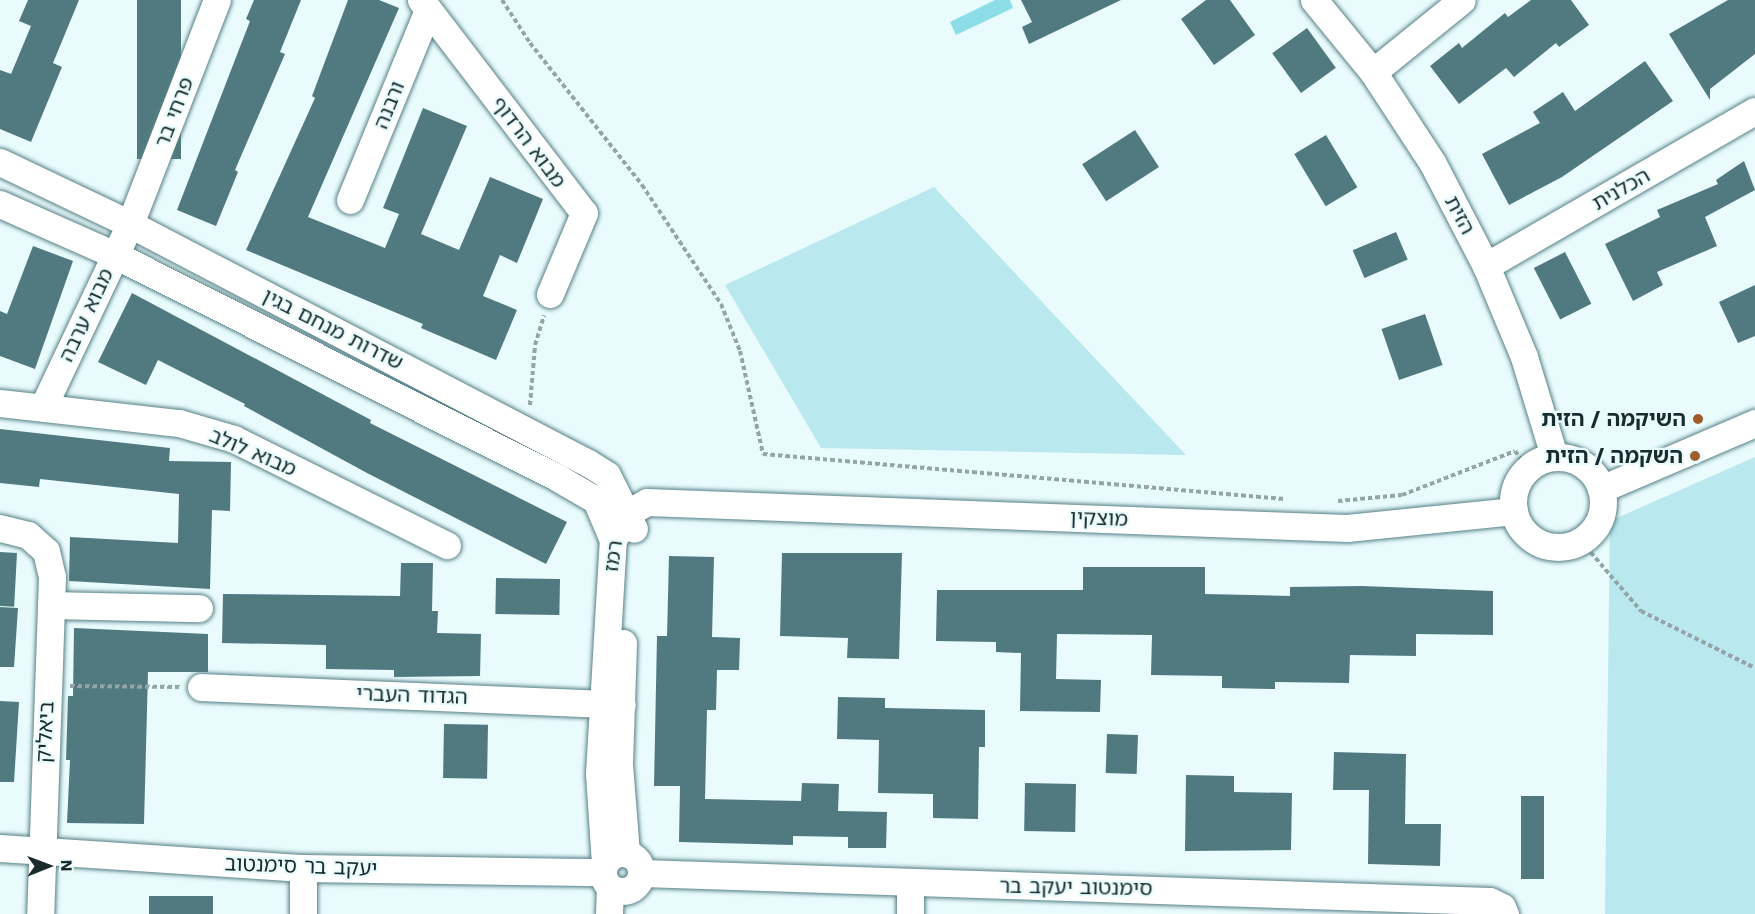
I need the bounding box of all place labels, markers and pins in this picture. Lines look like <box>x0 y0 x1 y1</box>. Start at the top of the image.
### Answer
place label: השיקמה / הזית <box>1541 406 1686 432</box>
marker: השיקמה / הזית <box>1691 412 1705 426</box>
place label: השקמה / הזית <box>1545 443 1683 469</box>
marker: השקמה / הזית <box>1688 449 1702 463</box>

